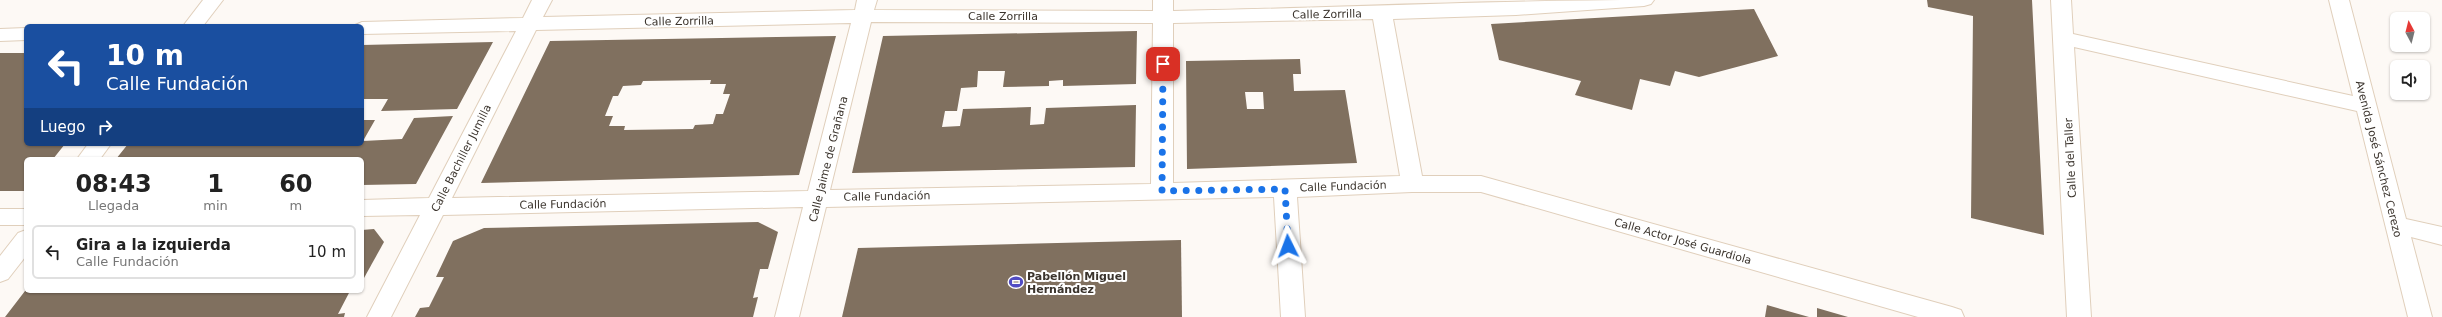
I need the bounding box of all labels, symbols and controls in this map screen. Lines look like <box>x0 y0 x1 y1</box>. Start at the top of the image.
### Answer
street label: Calle Zorrilla <box>1292 7 1362 22</box>
street label: Calle Zorrilla <box>968 10 1038 23</box>
north arrow <box>2390 12 2430 52</box>
map controls <box>2390 12 2430 100</box>
street label: Calle Zorrilla <box>644 14 714 29</box>
text: 10 m <box>106 39 184 72</box>
icon: left <box>40 40 92 92</box>
pin <box>1146 47 1180 81</box>
icon: arrive <box>1152 53 1174 75</box>
button: sound <box>2390 60 2430 100</box>
text: Calle Fundación <box>106 73 248 94</box>
street label: Avenida José Sánchez Cerezo <box>2353 79 2404 239</box>
street label: Calle Jaime de Grañana <box>807 95 850 223</box>
street label: Calle Bachiller Jumilla <box>429 102 494 214</box>
icon: right <box>94 116 116 138</box>
street label: Calle del Taller <box>2062 117 2079 198</box>
text: Luego <box>40 118 86 136</box>
text: 08:43 <box>75 170 152 198</box>
text: 1 <box>207 170 224 198</box>
text: 60 <box>279 170 313 198</box>
street label: Calle Fundación <box>1299 178 1387 195</box>
street label: Calle Fundación <box>843 189 931 204</box>
street label: Calle Fundación <box>519 197 607 212</box>
text: Llegada <box>88 198 139 213</box>
text: min <box>203 198 228 213</box>
text: m <box>290 198 302 213</box>
street label: Calle Actor José Guardiola <box>1613 216 1753 267</box>
position arrow <box>1267 225 1309 267</box>
text: Gira a la izquierda <box>76 236 231 254</box>
icon: left <box>42 241 64 263</box>
text: 10 m <box>308 243 346 261</box>
text: Calle Fundación <box>76 254 179 269</box>
place label: Pabellón Miguel Hernández <box>1027 270 1126 296</box>
sports icon: Pabellón Miguel Hernández <box>1008 274 1024 290</box>

